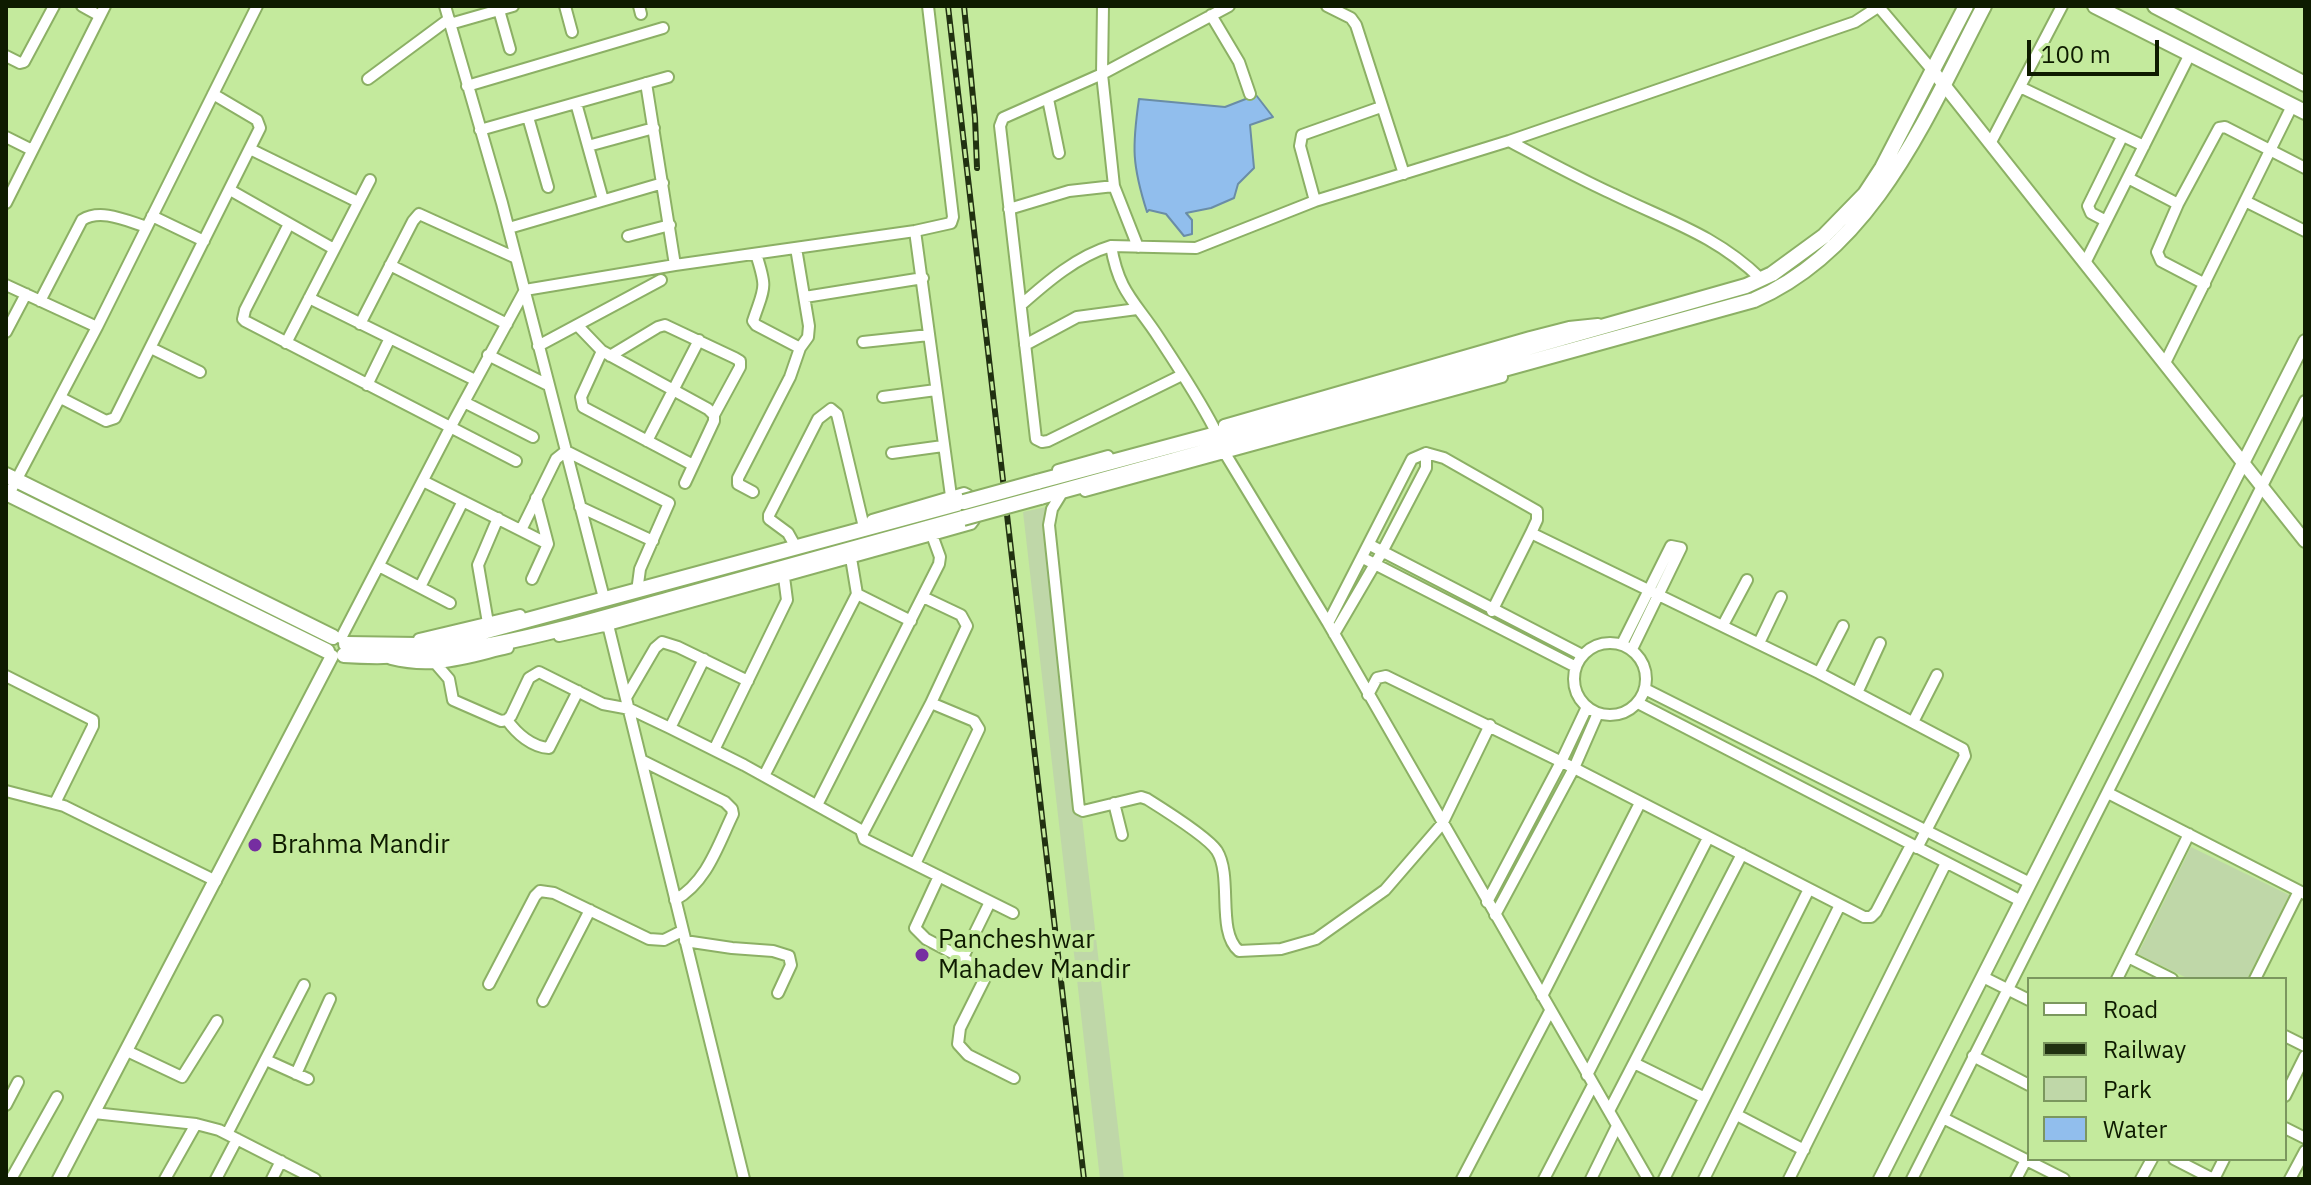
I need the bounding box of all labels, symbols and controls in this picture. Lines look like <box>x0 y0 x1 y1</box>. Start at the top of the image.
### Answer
scale bar <box>2031 24 2163 74</box>
text: 100 m <box>2041 38 2111 70</box>
place label: Brahma Mandir <box>271 829 450 861</box>
marker: Brahma Mandir <box>246 836 264 854</box>
place label: Pancheshwar Mahadev Mandir <box>938 924 1131 986</box>
marker: Pancheshwar Mahadev Mandir <box>913 946 931 964</box>
legend <box>2027 977 2287 1161</box>
text: Road <box>2103 993 2158 1025</box>
text: Railway <box>2103 1033 2186 1065</box>
text: Park <box>2103 1073 2152 1105</box>
text: Water <box>2103 1113 2167 1145</box>

